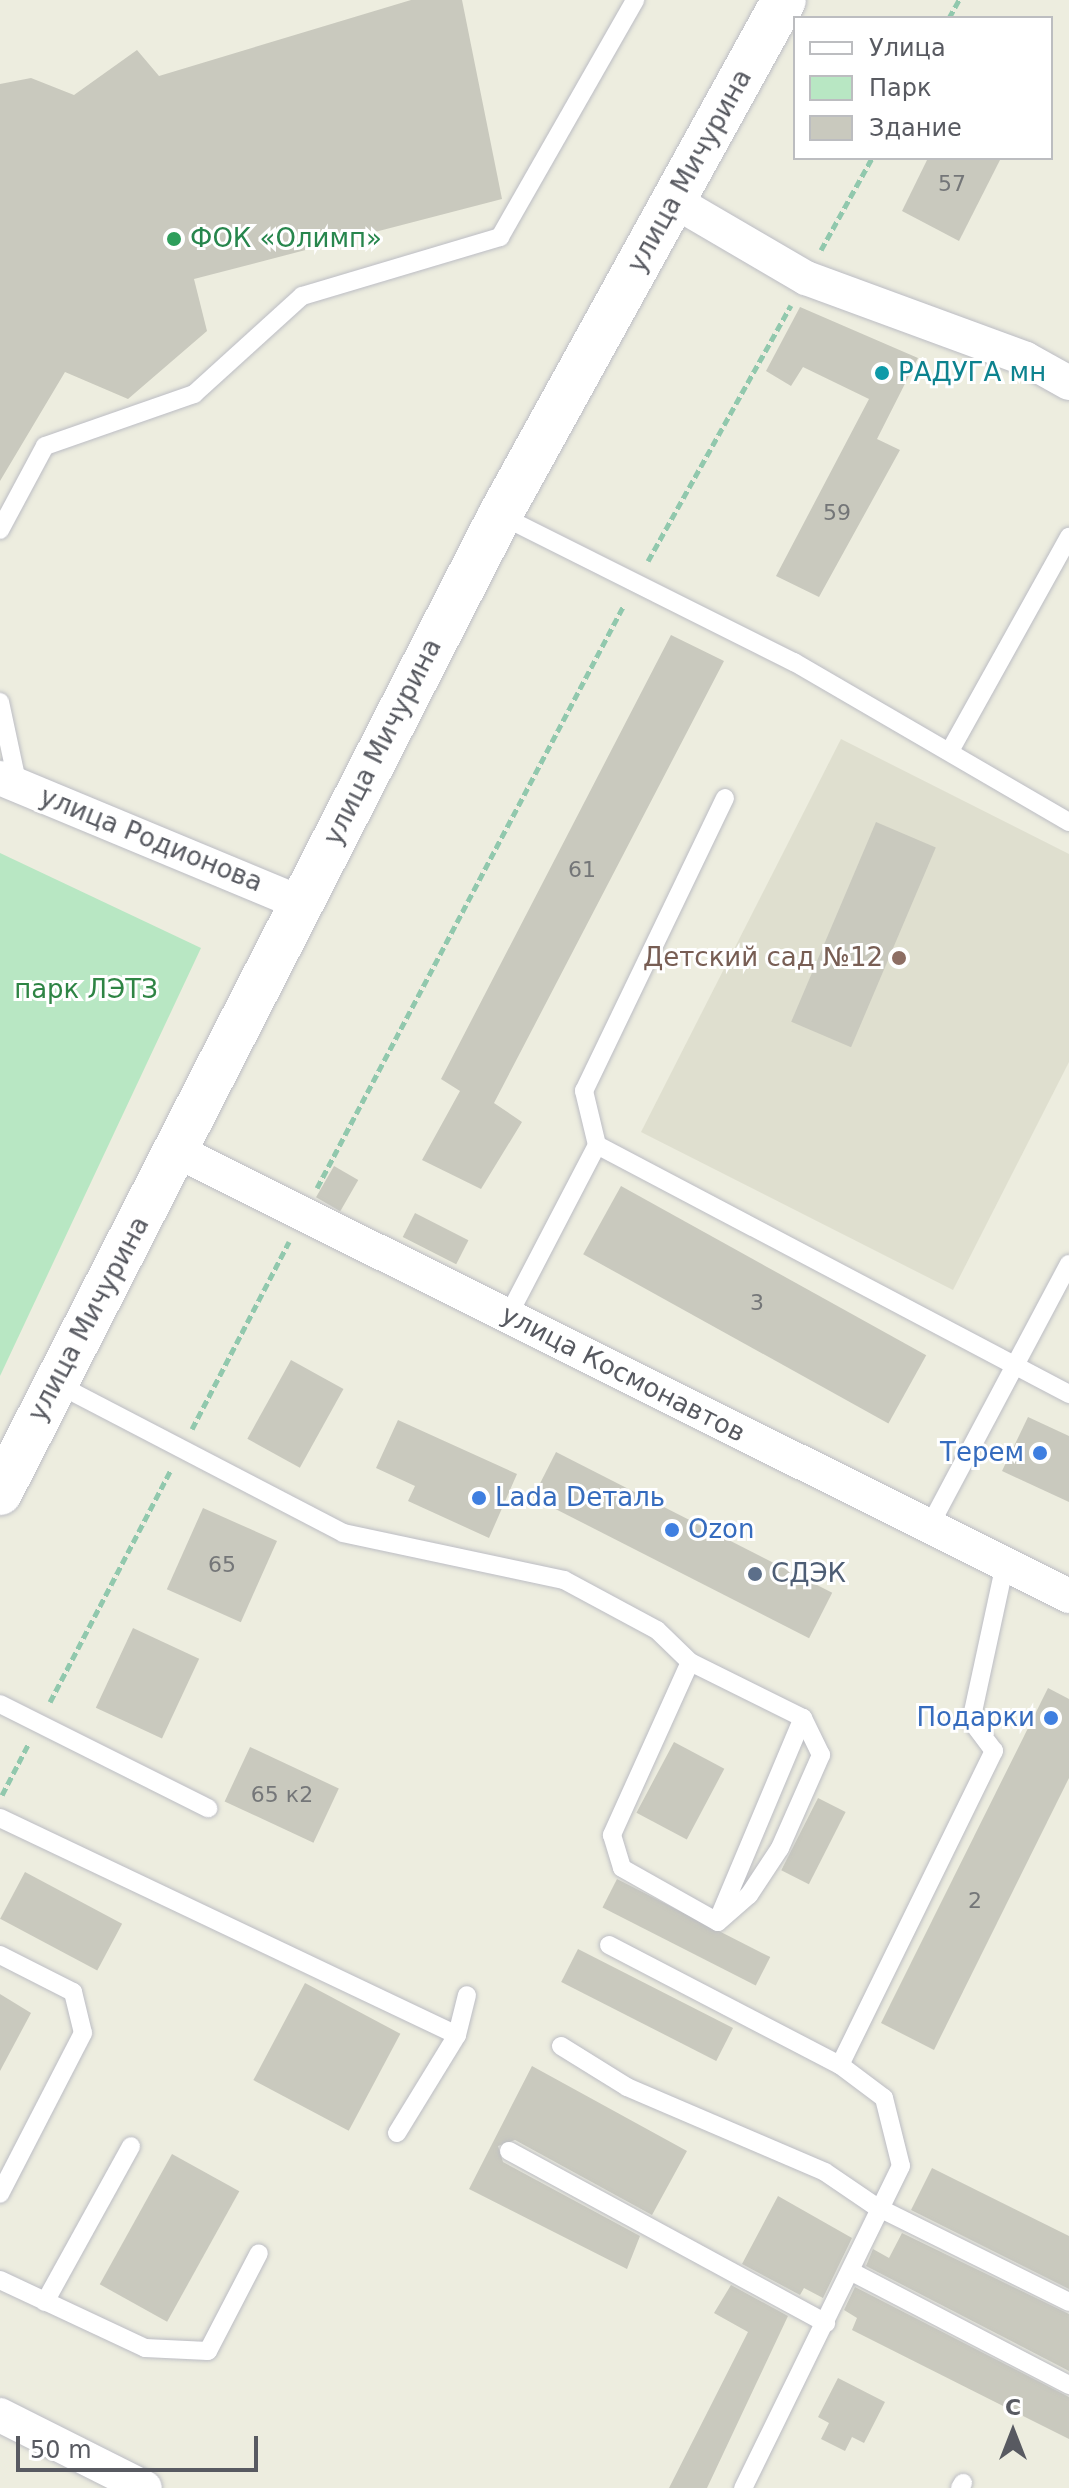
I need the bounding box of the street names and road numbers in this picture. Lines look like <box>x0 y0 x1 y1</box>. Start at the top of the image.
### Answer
street label: улица Мичурина <box>621 64 759 278</box>
street label: улица Мичурина <box>318 634 448 850</box>
street label: улица Родионова <box>35 781 267 899</box>
street label: улица Мичурина <box>22 1211 156 1427</box>
street label: улица Космонавтов <box>496 1299 750 1449</box>

